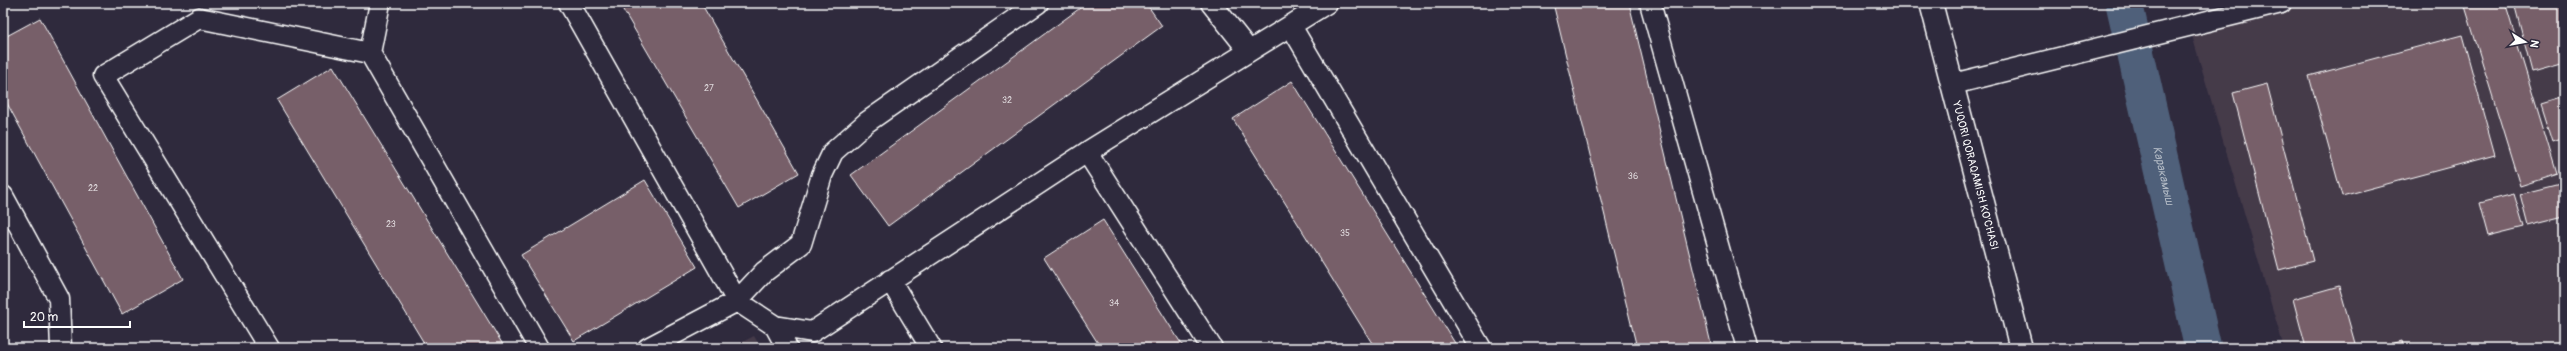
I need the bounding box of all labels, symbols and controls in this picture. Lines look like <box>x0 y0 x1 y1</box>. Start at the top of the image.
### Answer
north arrow <box>2505 22 2545 62</box>
text: N <box>2527 39 2541 49</box>
house number: 27 <box>704 83 714 94</box>
house number: 32 <box>1002 95 1012 106</box>
street label: YUQORI QORAQAMISH KO'CHASI <box>1950 98 2002 251</box>
water label: Каракамыш <box>2150 145 2178 208</box>
house number: 36 <box>1628 171 1638 182</box>
house number: 22 <box>88 183 98 194</box>
house number: 23 <box>386 219 396 230</box>
house number: 35 <box>1340 228 1350 239</box>
house number: 34 <box>1109 298 1120 309</box>
scale bar <box>24 303 130 329</box>
text: 20 m <box>30 310 59 325</box>

